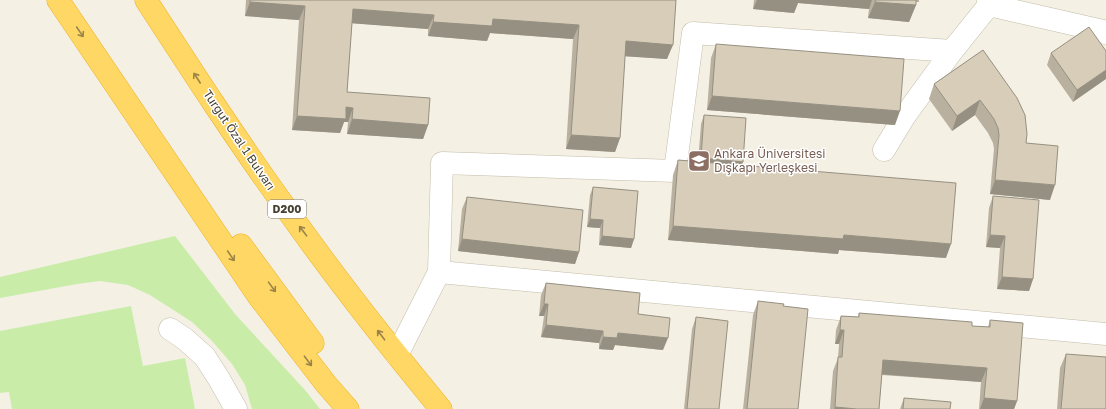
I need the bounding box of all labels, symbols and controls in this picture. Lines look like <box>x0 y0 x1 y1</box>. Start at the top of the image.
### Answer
one-way arrow <box>76 26 84 37</box>
one-way arrow <box>193 72 201 84</box>
street label: Turgut Özal 1 Bulvarı <box>200 87 279 193</box>
place label: Ankara Üniversitesi Dışkapı Yerleşkesi <box>714 146 826 175</box>
school or university icon: Ankara Üniversitesi Dışkapı Yerleşkesi <box>686 148 712 174</box>
road number: D200 <box>268 200 306 218</box>
one-way arrow <box>299 226 307 237</box>
one-way arrow <box>227 250 235 261</box>
one-way arrow <box>267 281 276 292</box>
one-way arrow <box>377 330 386 341</box>
one-way arrow <box>303 355 312 366</box>

